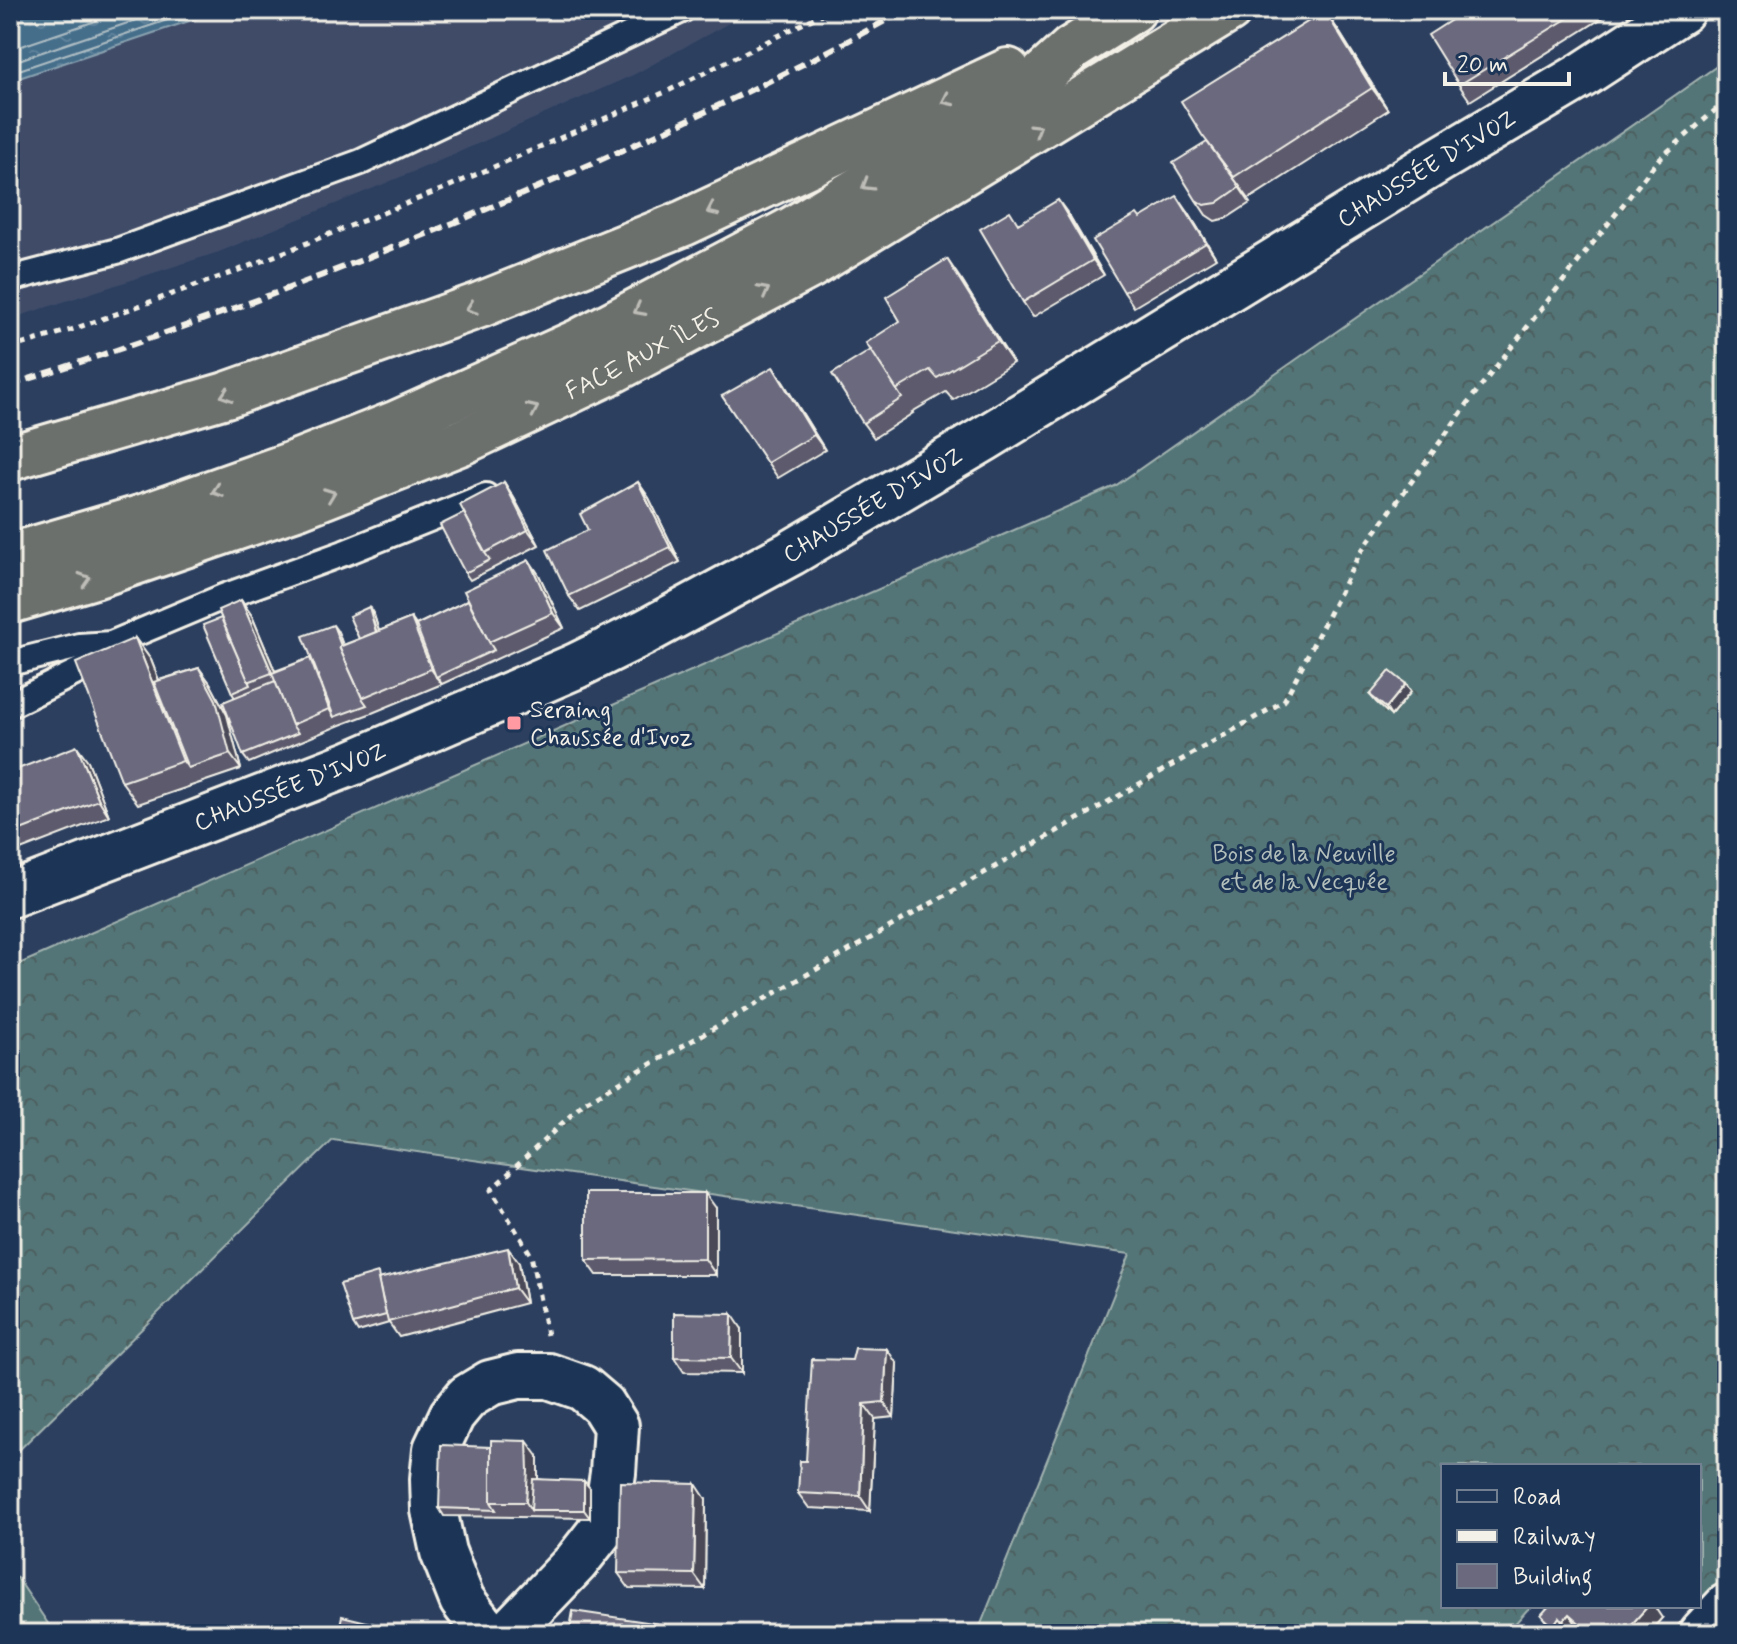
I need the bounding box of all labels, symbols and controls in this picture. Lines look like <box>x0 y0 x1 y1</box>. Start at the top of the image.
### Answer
scale bar <box>1445 36 1569 86</box>
text: 20 m <box>1457 50 1508 81</box>
one-way arrow <box>941 90 955 106</box>
street label: CHAUSSÉE D'IVOZ <box>1332 104 1522 236</box>
one-way arrow <box>1027 124 1042 139</box>
one-way arrow <box>861 175 876 190</box>
one-way arrow <box>705 200 720 216</box>
one-way arrow <box>756 285 770 300</box>
one-way arrow <box>465 298 479 315</box>
one-way arrow <box>633 300 647 315</box>
street label: FACE AUX ÎLES <box>561 303 725 408</box>
one-way arrow <box>219 385 233 401</box>
one-way arrow <box>524 403 539 419</box>
street label: CHAUSSÉE D'IVOZ <box>778 441 968 571</box>
one-way arrow <box>211 482 225 498</box>
one-way arrow <box>322 487 336 504</box>
one-way arrow <box>77 572 91 588</box>
place label: Seraing Chaussée d'Ivoz <box>530 695 692 754</box>
marker: Seraing Chaussée d'Ivoz <box>505 714 523 732</box>
street label: CHAUSSÉE D'IVOZ <box>190 736 391 839</box>
park label: Bois de la Neuville et de la Vecquée <box>1213 839 1395 898</box>
legend <box>1441 1464 1701 1608</box>
text: Road <box>1513 1482 1561 1513</box>
text: Railway <box>1513 1522 1596 1553</box>
text: Building <box>1513 1562 1593 1596</box>

